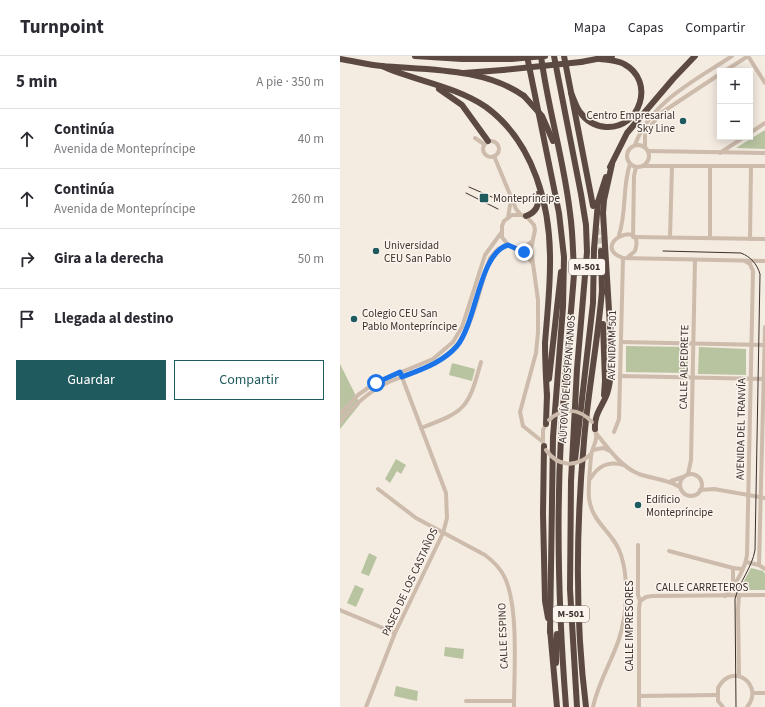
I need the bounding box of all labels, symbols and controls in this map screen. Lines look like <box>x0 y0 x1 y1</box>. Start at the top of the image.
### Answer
text: Turnpoint <box>20 14 104 41</box>
text: Mapa <box>574 18 606 38</box>
text: Capas <box>628 18 663 38</box>
text: Compartir <box>685 18 745 38</box>
map controls <box>717 68 753 140</box>
button: + <box>717 68 753 104</box>
text: 5 min <box>16 70 57 94</box>
text: A pie · 350 m <box>256 73 324 91</box>
button: − <box>717 104 753 140</box>
place label: Centro Empresarial Sky Line <box>586 108 676 136</box>
marker: Centro Empresarial Sky Line <box>678 116 688 126</box>
text: Continúa <box>54 119 115 140</box>
icon: ahead <box>16 128 38 150</box>
text: 40 m <box>298 130 324 148</box>
text: Avenida de Montepríncipe <box>54 140 195 158</box>
text: Continúa <box>54 179 115 200</box>
icon: ahead <box>16 188 38 210</box>
text: 260 m <box>291 190 324 208</box>
place label: Montepríncipe <box>493 191 560 206</box>
marker: Montepríncipe <box>478 192 490 204</box>
text: Avenida de Montepríncipe <box>54 200 195 218</box>
place label: Universidad CEU San Pablo <box>384 238 451 266</box>
route end <box>515 243 533 261</box>
marker: Universidad CEU San Pablo <box>371 246 381 256</box>
icon: right <box>16 248 38 270</box>
text: Gira a la derecha <box>54 248 164 269</box>
text: 50 m <box>298 250 324 268</box>
road number: M-501 <box>569 259 605 275</box>
place label: Colegio CEU San Pablo Montepríncipe <box>362 306 458 334</box>
icon: arrive <box>16 308 38 330</box>
text: Llegada al destino <box>54 308 174 329</box>
street label: AVENIDA M-501 <box>604 310 620 380</box>
marker: Colegio CEU San Pablo Montepríncipe <box>349 314 359 324</box>
street label: AUTOVÍA DE LOS PANTANOS <box>555 314 579 443</box>
street label: CALLE ALPEDRETE <box>676 324 692 410</box>
button: Guardar <box>16 360 166 400</box>
button: Compartir <box>174 360 324 400</box>
route start <box>367 374 385 392</box>
street label: AVENIDA DEL TRANVÍA <box>733 378 749 480</box>
place label: Edificio Montepríncipe <box>646 492 713 520</box>
marker: Edificio Montepríncipe <box>633 500 643 510</box>
street label: PASEO DE LOS CASTAÑOS <box>378 525 442 639</box>
street label: CALLE IMPRESORES <box>622 580 637 672</box>
street label: CALLE CARRETEROS <box>656 580 748 595</box>
street label: CALLE ESPINO <box>494 603 512 669</box>
road number: M-501 <box>553 606 589 622</box>

